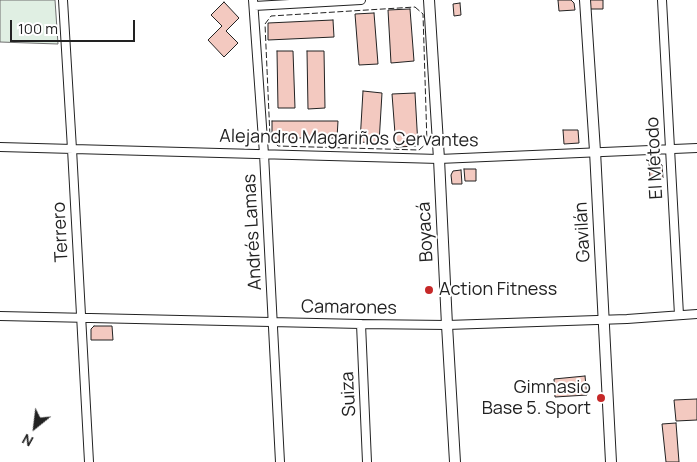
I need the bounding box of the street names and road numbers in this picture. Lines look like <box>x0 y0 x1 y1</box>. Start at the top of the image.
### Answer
street label: El Método <box>642 116 668 200</box>
street label: Alejandro Magariños Cervantes <box>219 126 479 152</box>
street label: Andrés Lamas <box>239 173 267 291</box>
street label: Terrero <box>49 201 73 263</box>
street label: Boyacá <box>414 201 438 263</box>
street label: Gavilán <box>571 201 595 263</box>
street label: Camarones <box>301 296 397 320</box>
street label: Suiza <box>337 371 361 417</box>

